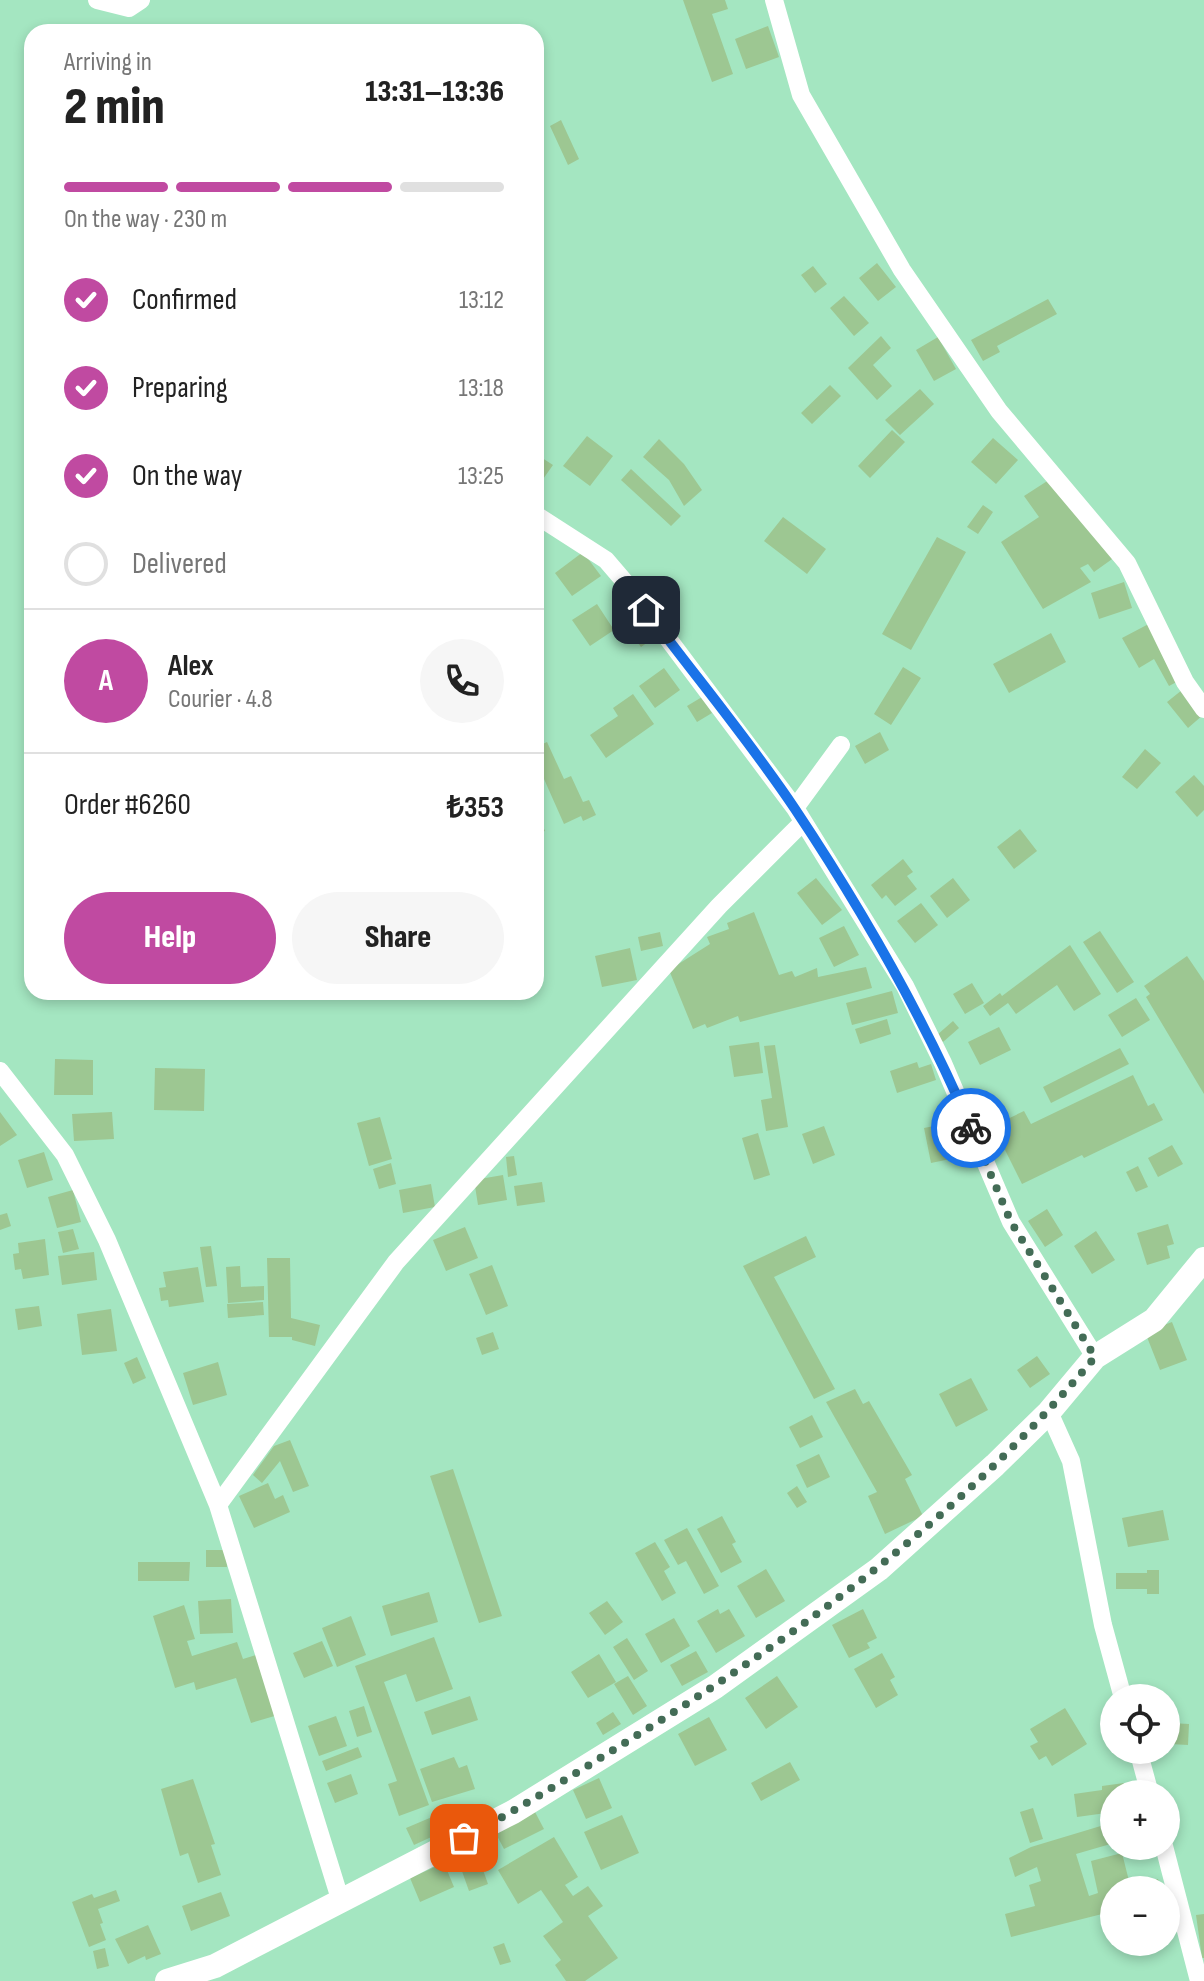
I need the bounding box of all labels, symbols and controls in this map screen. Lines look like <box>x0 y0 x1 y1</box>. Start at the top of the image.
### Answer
text: Arriving in <box>64 47 152 78</box>
text: 13:31–13:36 <box>365 74 504 110</box>
text: 2 min <box>64 76 165 139</box>
text: On the way · 230 m <box>64 204 227 235</box>
icon: check <box>64 278 108 322</box>
text: Confirmed <box>132 282 237 318</box>
text: 13:12 <box>459 285 504 316</box>
icon: check <box>64 366 108 410</box>
text: Preparing <box>132 370 228 406</box>
text: 13:18 <box>459 373 504 404</box>
icon: check <box>64 454 108 498</box>
text: On the way <box>132 458 242 494</box>
text: 13:25 <box>458 461 504 492</box>
text: Delivered <box>132 546 227 582</box>
pin <box>612 576 680 644</box>
icon: home <box>624 588 668 632</box>
button: phone <box>420 639 504 723</box>
text: Alex <box>168 648 214 684</box>
text: A <box>99 663 113 699</box>
text: Courier · 4.8 <box>168 684 273 715</box>
text: Order #6260 <box>64 787 191 823</box>
text: ₺353 <box>447 790 504 826</box>
button: Help <box>64 892 276 984</box>
button: Share <box>292 892 504 984</box>
courier <box>931 1088 1011 1168</box>
icon: bike <box>949 1106 993 1150</box>
map controls <box>1100 1684 1180 1956</box>
button: locate <box>1100 1684 1180 1764</box>
button: + <box>1100 1780 1180 1860</box>
pin <box>430 1804 498 1872</box>
icon: bag <box>442 1816 486 1860</box>
button: − <box>1100 1876 1180 1956</box>

